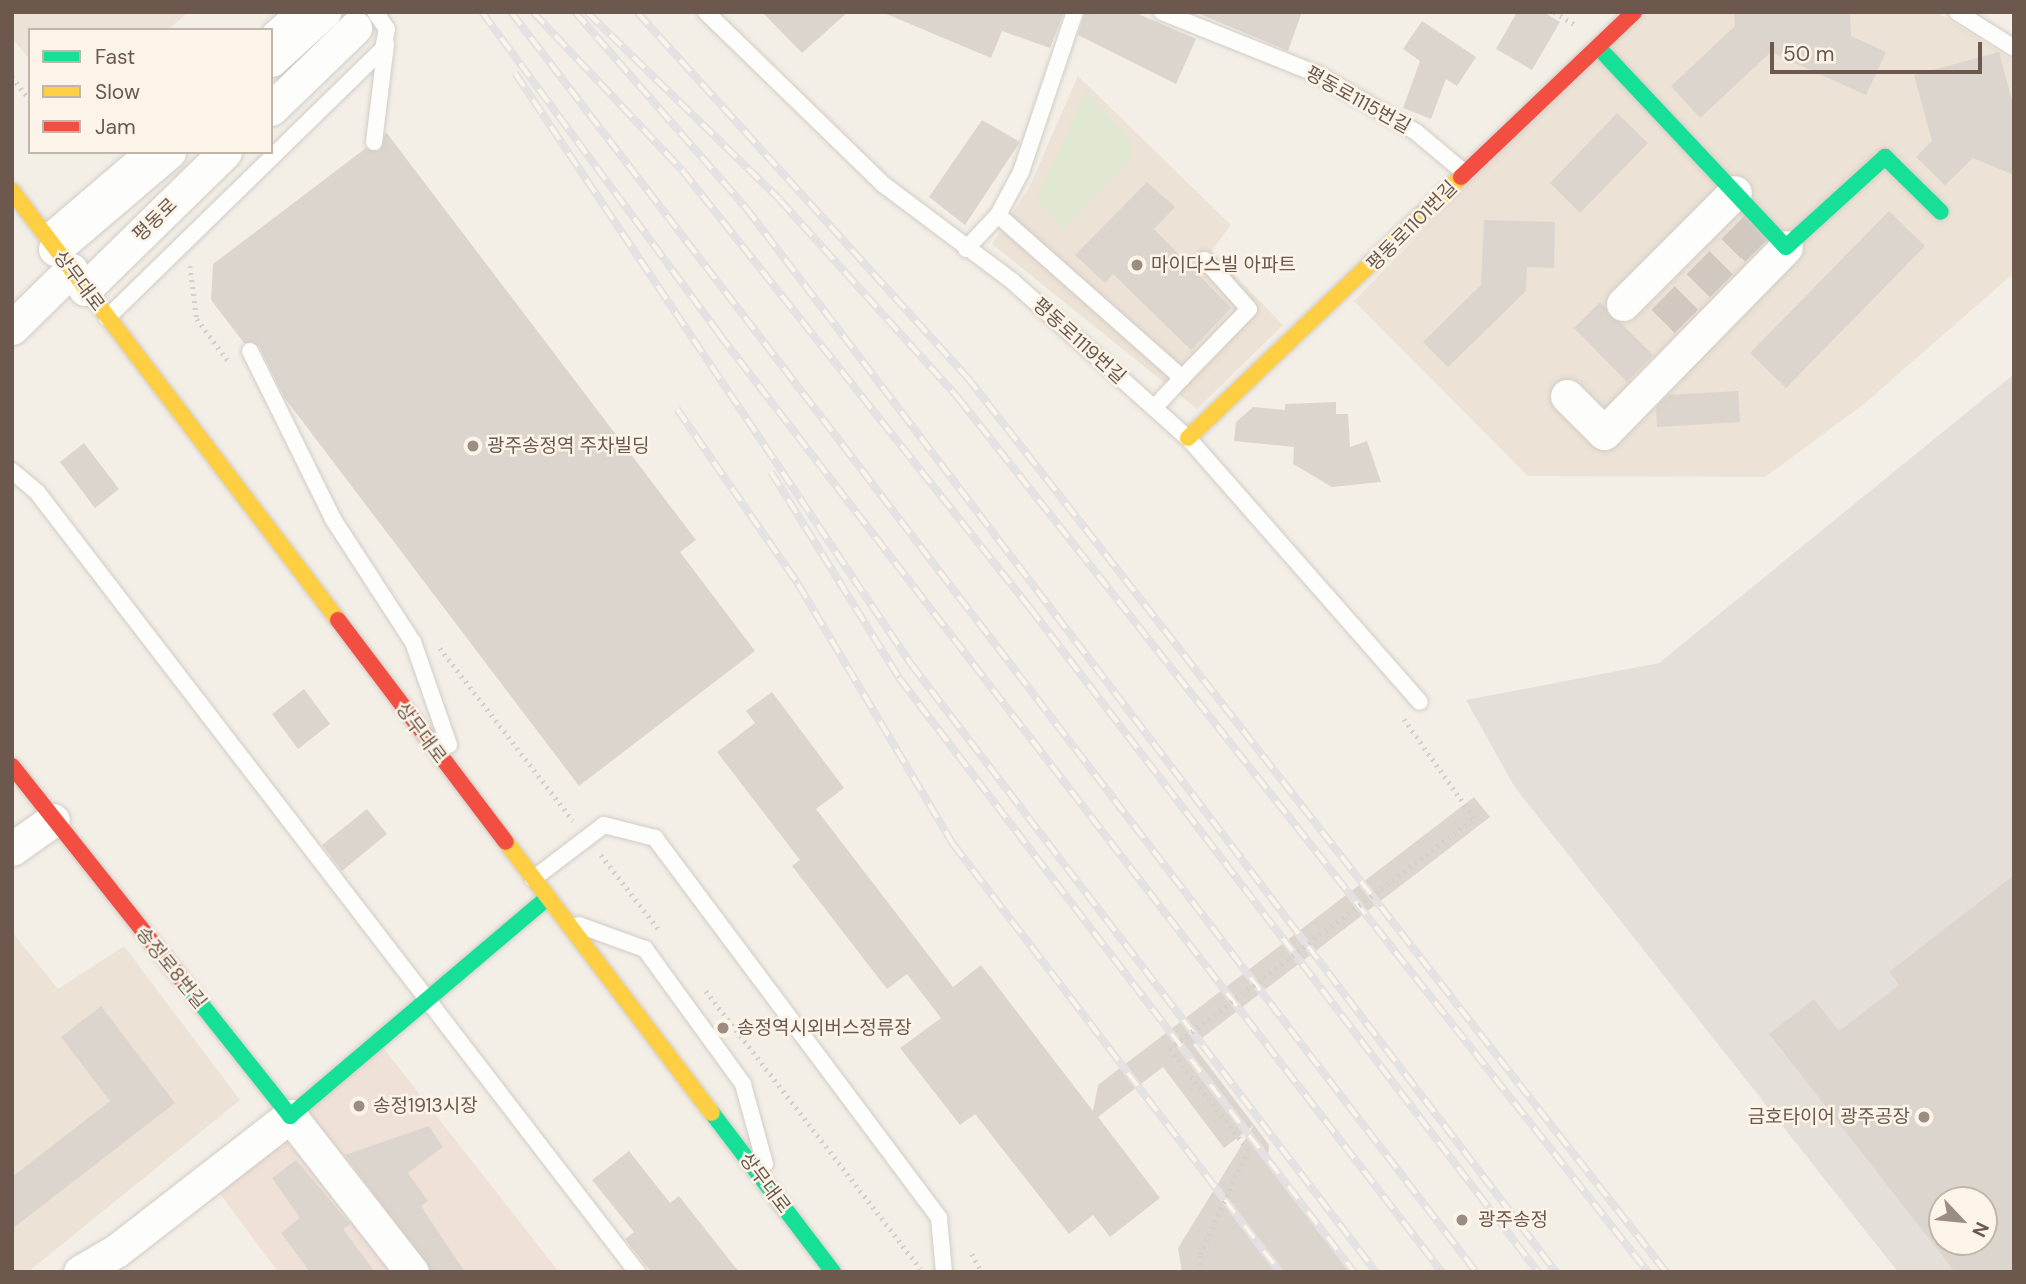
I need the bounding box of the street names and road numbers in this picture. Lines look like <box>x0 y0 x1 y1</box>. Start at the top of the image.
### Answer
street label: 평동로1115번길 <box>1301 62 1415 138</box>
street label: 평동로1101번길 <box>1362 176 1462 276</box>
street label: 평동로 <box>128 194 182 246</box>
street label: 상무대로 <box>49 246 109 316</box>
street label: 평동로1119번길 <box>1028 293 1130 389</box>
street label: 상무대로 <box>391 698 451 768</box>
street label: 송정로8번길 <box>131 922 211 1014</box>
street label: 상무대로 <box>735 1148 795 1218</box>

